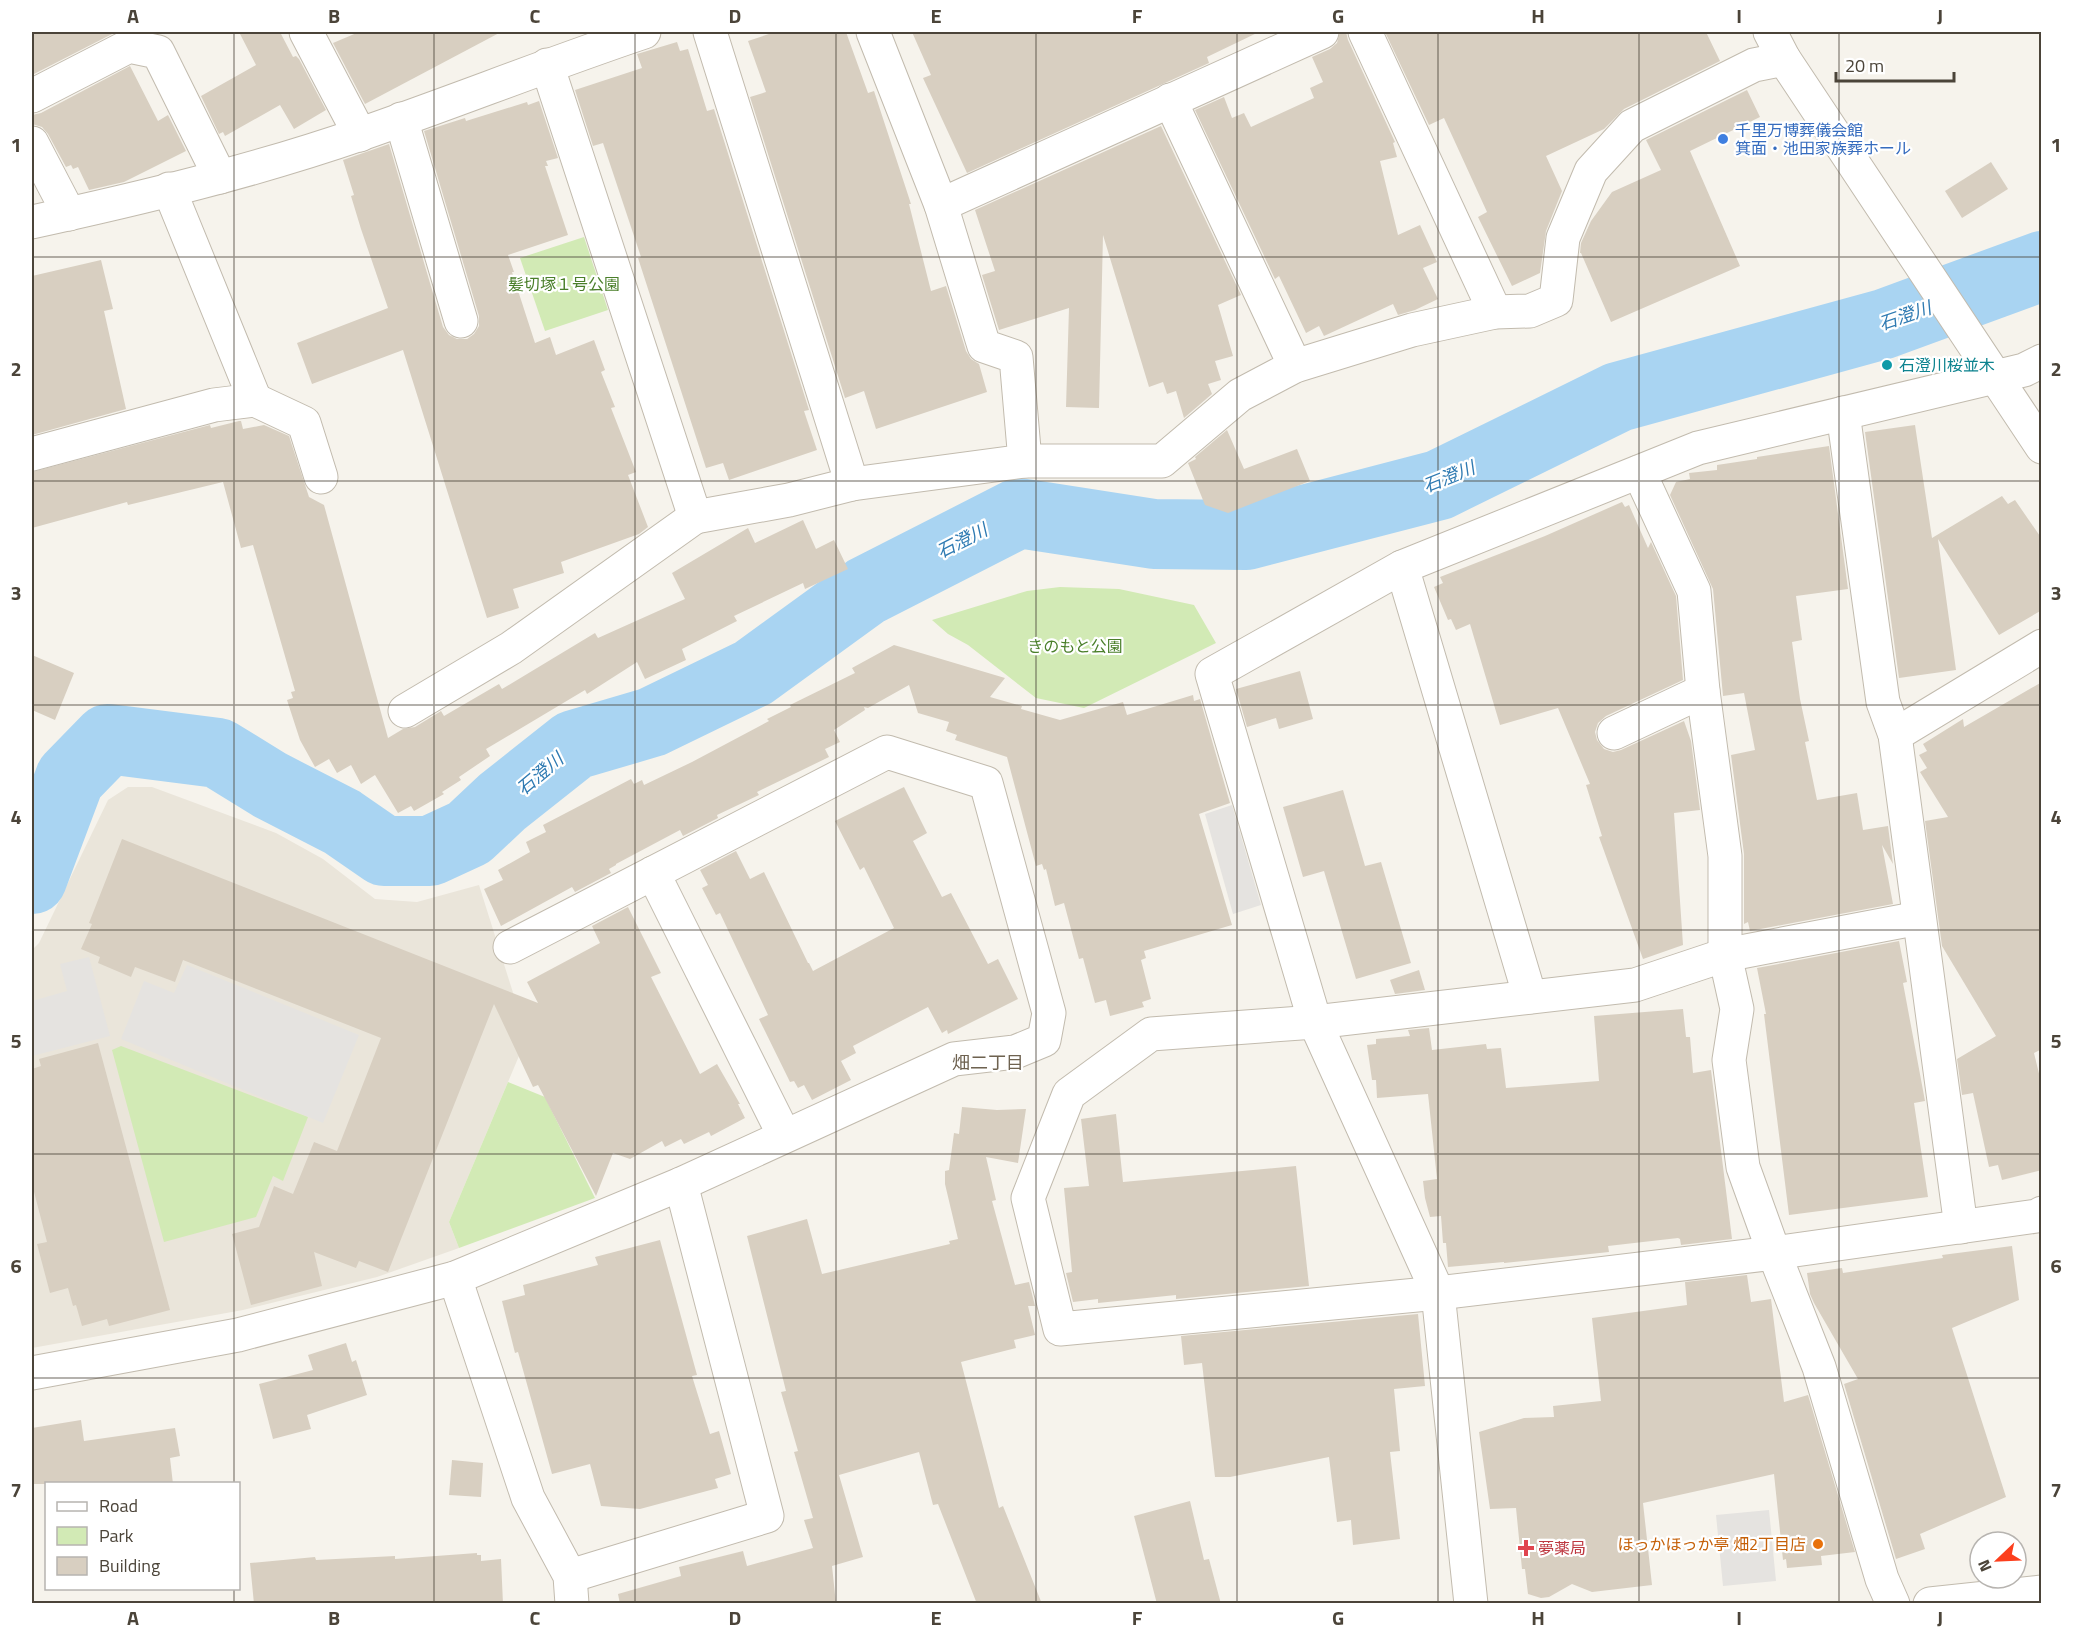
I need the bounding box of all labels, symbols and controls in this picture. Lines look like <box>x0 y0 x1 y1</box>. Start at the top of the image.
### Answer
text: A <box>127 0 139 31</box>
text: B <box>328 0 340 31</box>
text: C <box>530 0 541 31</box>
text: D <box>729 0 741 31</box>
text: E <box>930 0 942 31</box>
text: F <box>1132 0 1143 31</box>
text: G <box>1332 0 1344 31</box>
text: H <box>1531 0 1545 31</box>
text: I <box>1736 0 1742 31</box>
text: J <box>1937 0 1943 31</box>
scale bar <box>1836 45 1954 83</box>
text: 20 m <box>1845 52 1884 79</box>
place label: 千里万博葬儀会館 箕面・池田家族葬ホール <box>1735 118 1911 160</box>
text: 1 <box>10 129 22 160</box>
text: 1 <box>2050 129 2062 160</box>
marker: 千里万博葬儀会館 箕面・池田家族葬ホール <box>1716 132 1730 146</box>
park label: 髪切塚１号公園 <box>508 272 620 296</box>
water label: 石澄川 <box>1875 293 1937 337</box>
text: 2 <box>10 353 22 384</box>
place label: 石澄川桜並木 <box>1899 353 1995 377</box>
text: 2 <box>2050 353 2062 384</box>
marker: 石澄川桜並木 <box>1880 358 1894 372</box>
water label: 石澄川 <box>1419 453 1481 499</box>
water label: 石澄川 <box>932 515 994 565</box>
text: 3 <box>10 577 22 608</box>
text: 3 <box>2050 577 2062 608</box>
park label: きのもと公園 <box>1027 634 1123 658</box>
water label: 石澄川 <box>510 745 571 801</box>
text: 4 <box>10 801 22 832</box>
text: 4 <box>2050 801 2062 832</box>
text: 5 <box>10 1025 22 1056</box>
text: 5 <box>2050 1025 2062 1056</box>
district label: 畑二丁目 <box>952 1049 1024 1076</box>
text: 6 <box>10 1250 22 1281</box>
text: 6 <box>2050 1250 2062 1281</box>
text: 7 <box>10 1474 22 1505</box>
text: 7 <box>2050 1474 2062 1505</box>
legend <box>45 1482 240 1590</box>
text: Road <box>99 1492 138 1519</box>
text: Park <box>99 1522 134 1549</box>
north arrow <box>1968 1530 2028 1590</box>
place label: ほっかほっか亭 畑2丁目店 <box>1618 1532 1806 1556</box>
place label: 夢薬局 <box>1538 1536 1586 1560</box>
marker: ほっかほっか亭 畑2丁目店 <box>1811 1537 1825 1551</box>
marker: 夢薬局 <box>1519 1541 1533 1555</box>
text: Building <box>99 1552 160 1579</box>
text: N <box>1971 1556 1997 1576</box>
text: A <box>127 1602 139 1633</box>
text: B <box>328 1602 340 1633</box>
text: C <box>530 1602 541 1633</box>
text: D <box>729 1602 741 1633</box>
text: E <box>930 1602 942 1633</box>
text: F <box>1132 1602 1143 1633</box>
text: G <box>1332 1602 1344 1633</box>
text: H <box>1531 1602 1545 1633</box>
text: I <box>1736 1602 1742 1633</box>
text: J <box>1937 1602 1943 1633</box>

